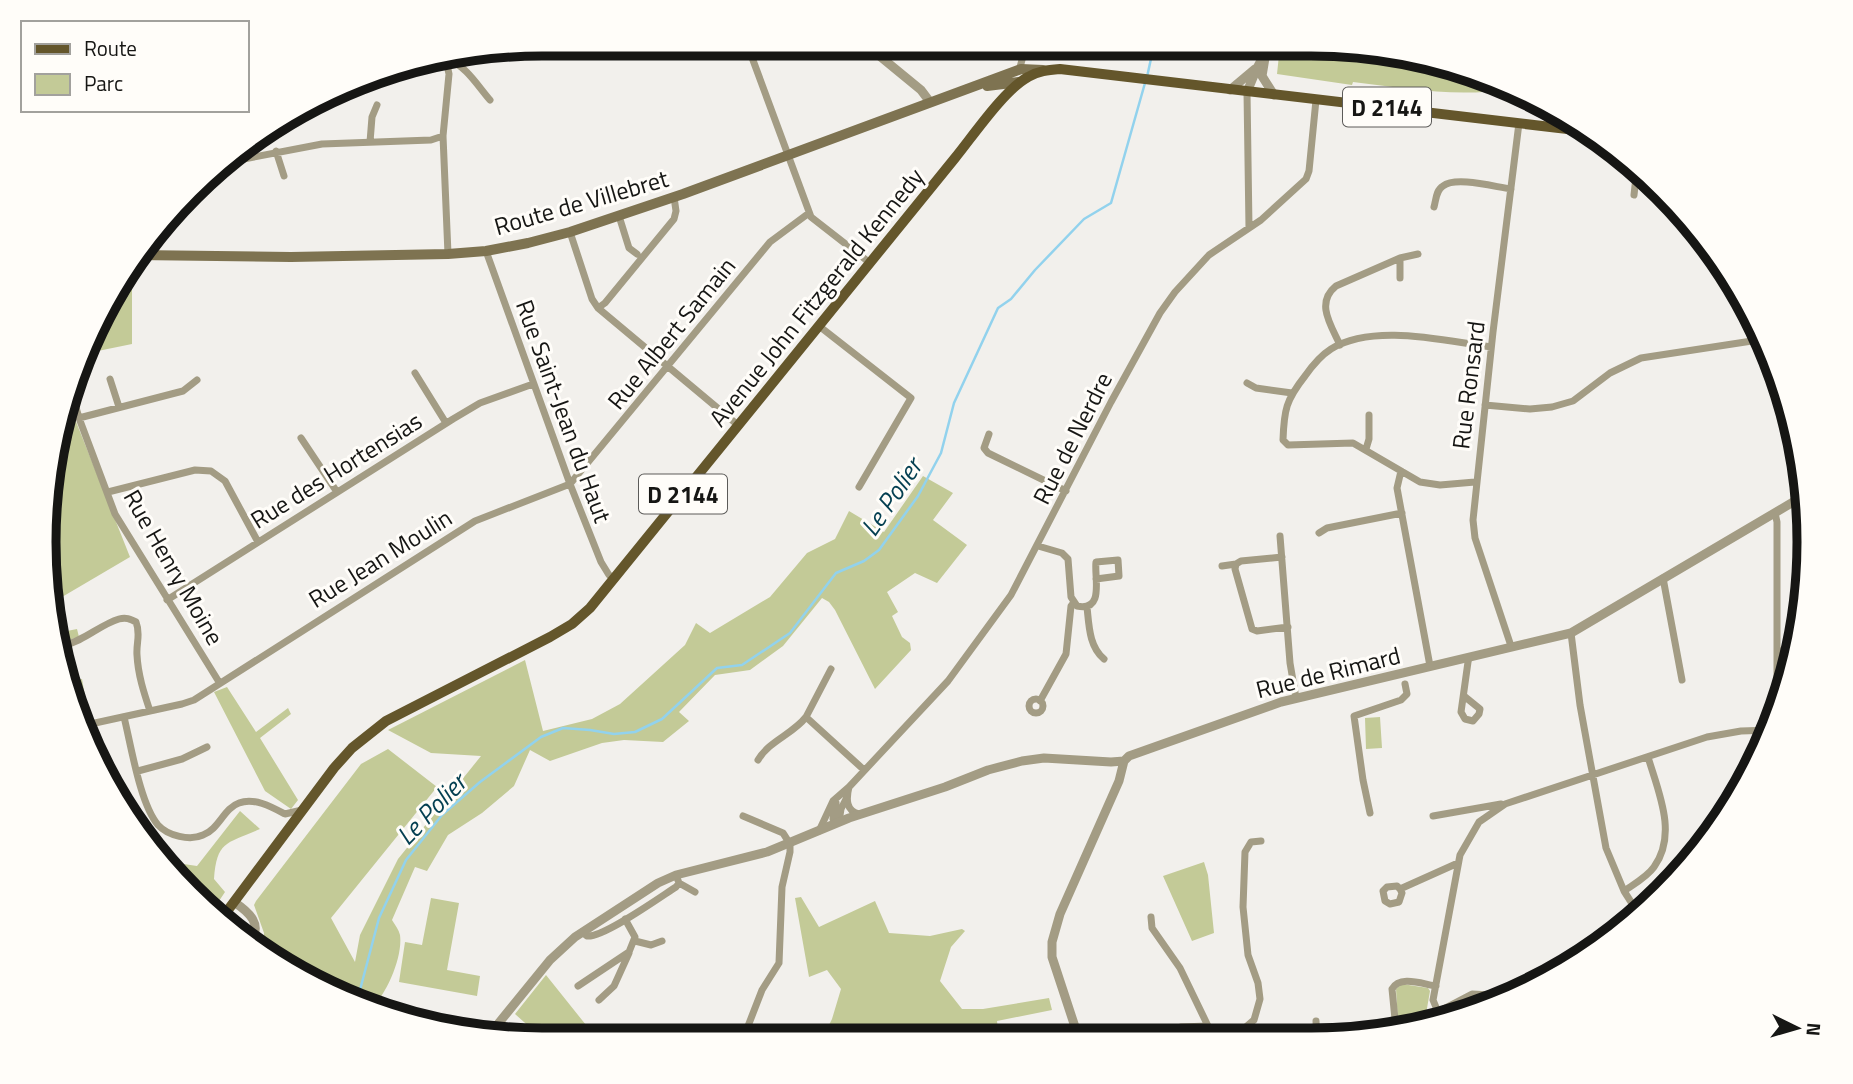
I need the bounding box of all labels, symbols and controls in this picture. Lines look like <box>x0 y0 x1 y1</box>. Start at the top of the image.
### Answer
legend <box>21 21 248 112</box>
text: Route <box>84 32 137 64</box>
text: Parc <box>84 67 123 99</box>
road number: D 2144 <box>1343 88 1431 127</box>
street label: Avenue John Fitzgerald Kennedy <box>700 159 932 434</box>
street label: Route de Villebret <box>490 160 673 244</box>
street label: Rue Albert Samain <box>598 249 744 417</box>
street label: Rue Saint-Jean du Haut <box>507 294 621 528</box>
street label: Rue Ronsard <box>1442 319 1494 451</box>
street label: Rue de Nerdre <box>1023 366 1121 510</box>
street label: Rue des Hortensias <box>243 403 429 537</box>
water label: Le Polier <box>851 448 933 544</box>
road number: D 2144 <box>639 474 727 514</box>
street label: Rue Henry Moine <box>115 483 233 651</box>
street label: Rue Jean Moulin <box>301 500 459 616</box>
street label: Rue de Rimard <box>1252 637 1404 707</box>
water label: Le Polier <box>387 762 477 854</box>
north arrow <box>1762 993 1832 1063</box>
text: N <box>1799 1022 1829 1037</box>

